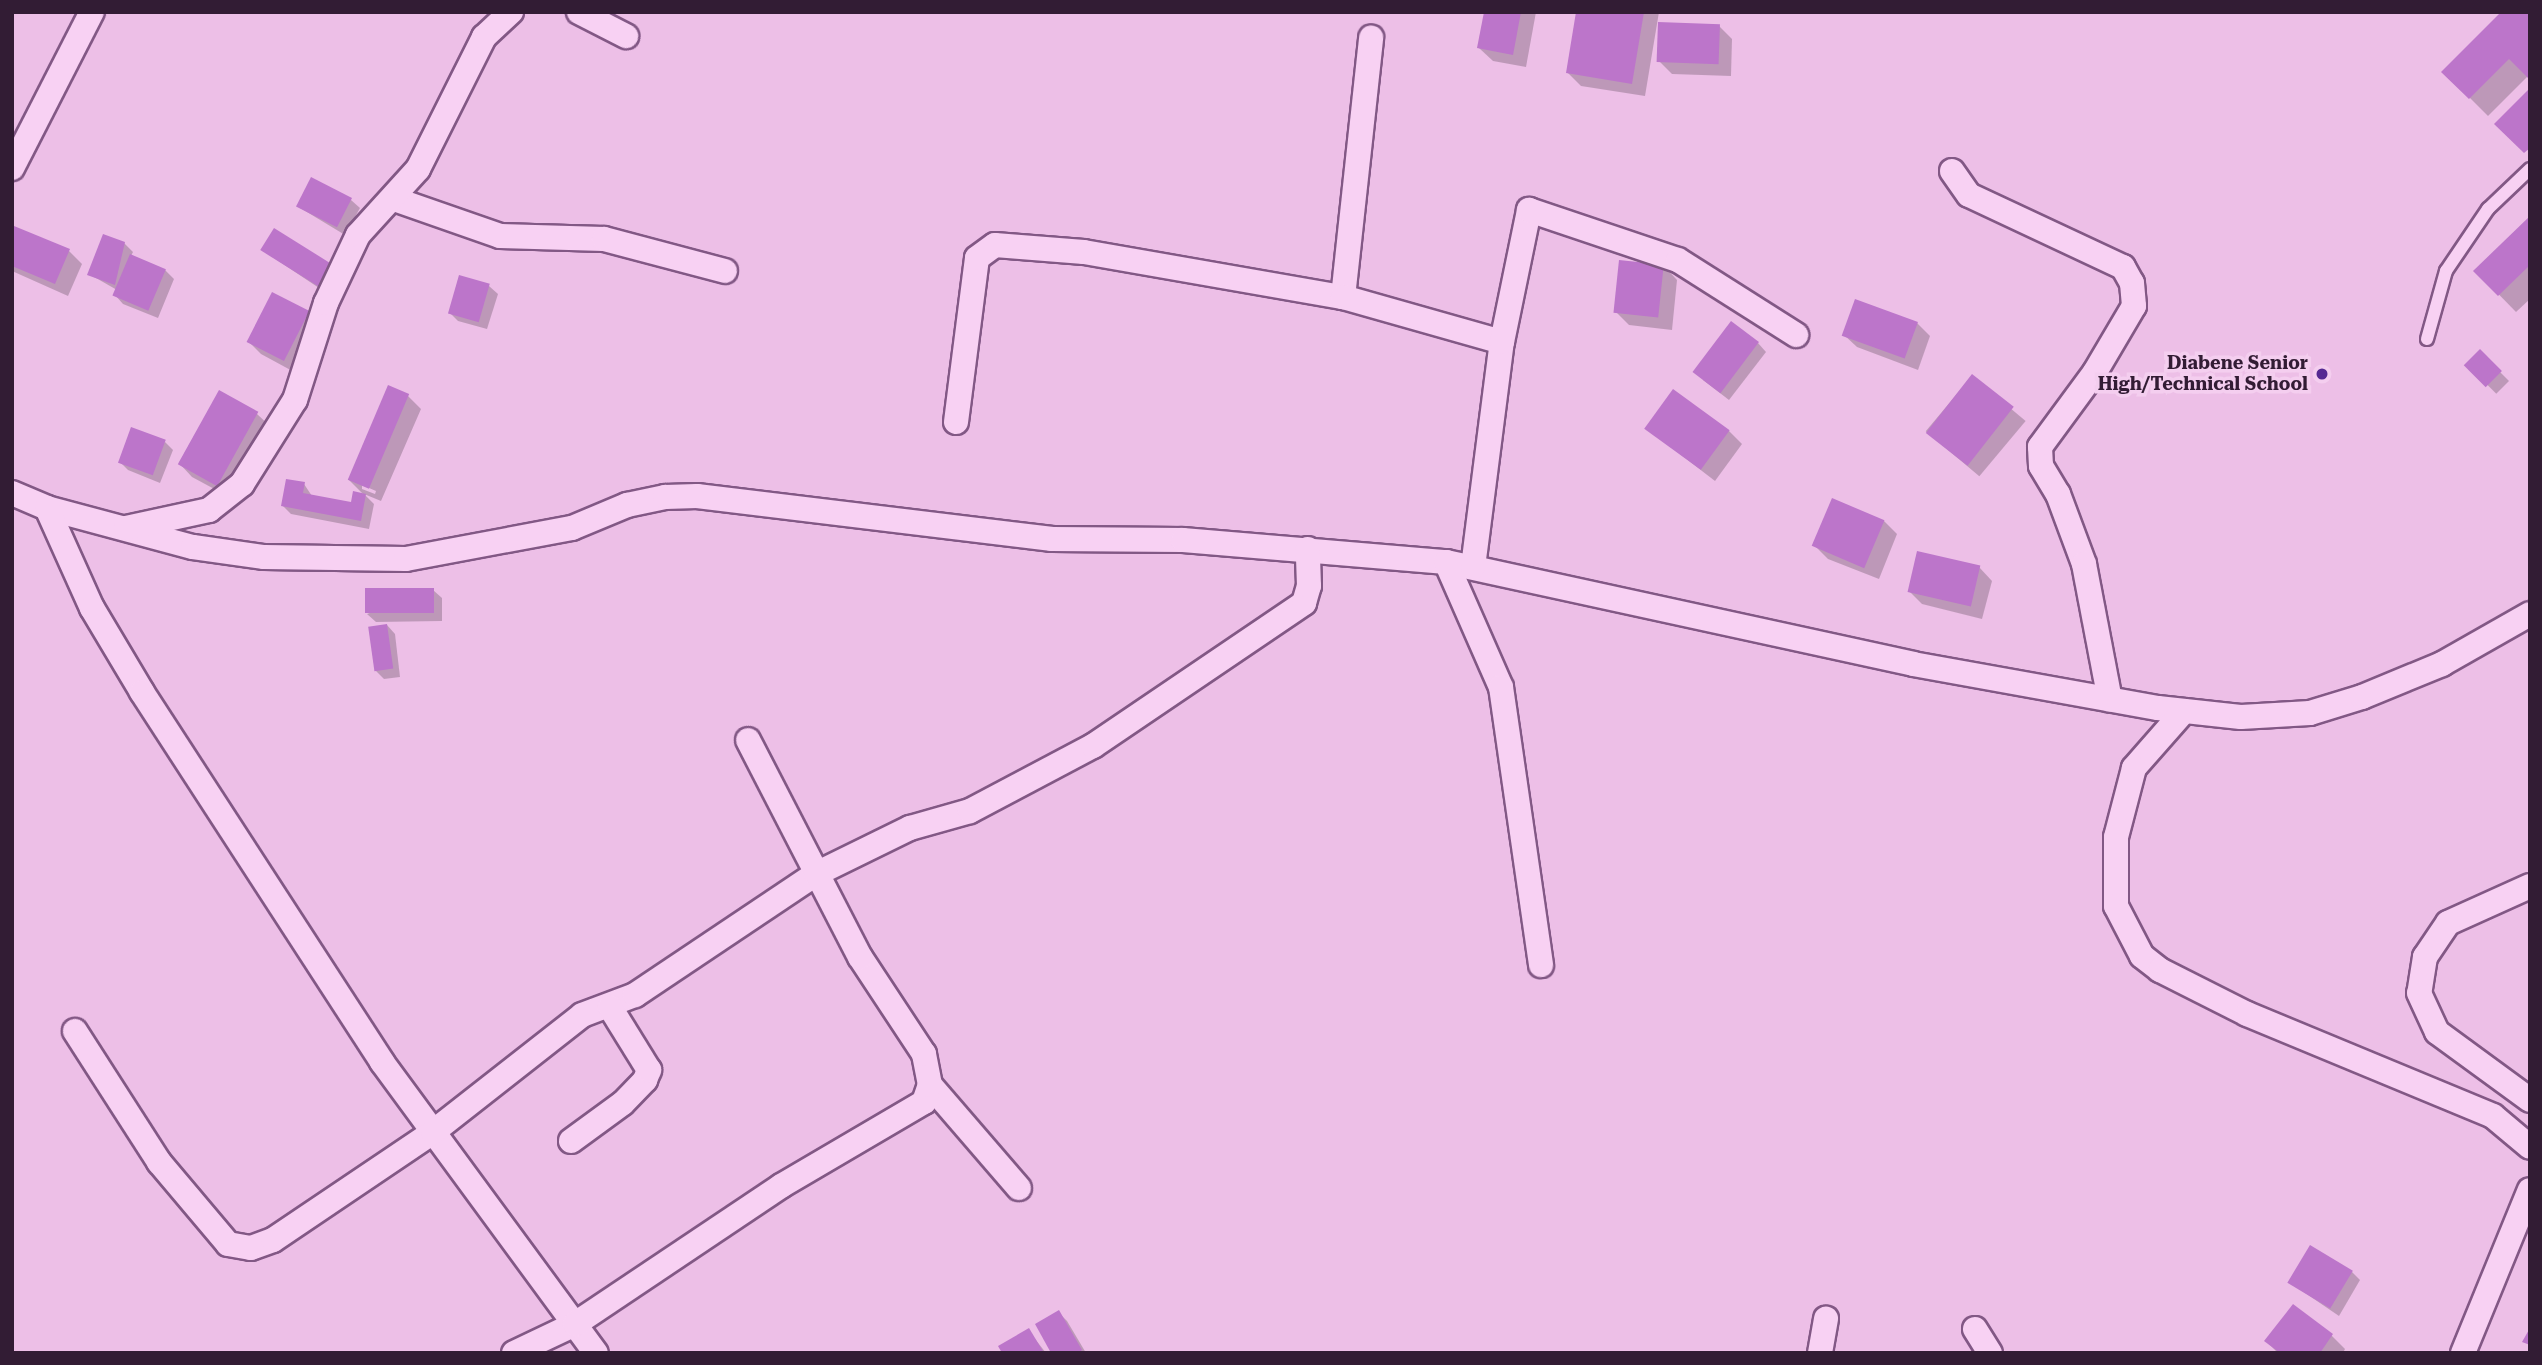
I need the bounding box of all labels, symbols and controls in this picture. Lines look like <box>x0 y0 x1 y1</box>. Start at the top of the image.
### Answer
place label: Diabene Senior High/Technical School <box>2098 353 2308 396</box>
marker: Diabene Senior High/Technical School <box>2314 366 2330 382</box>

